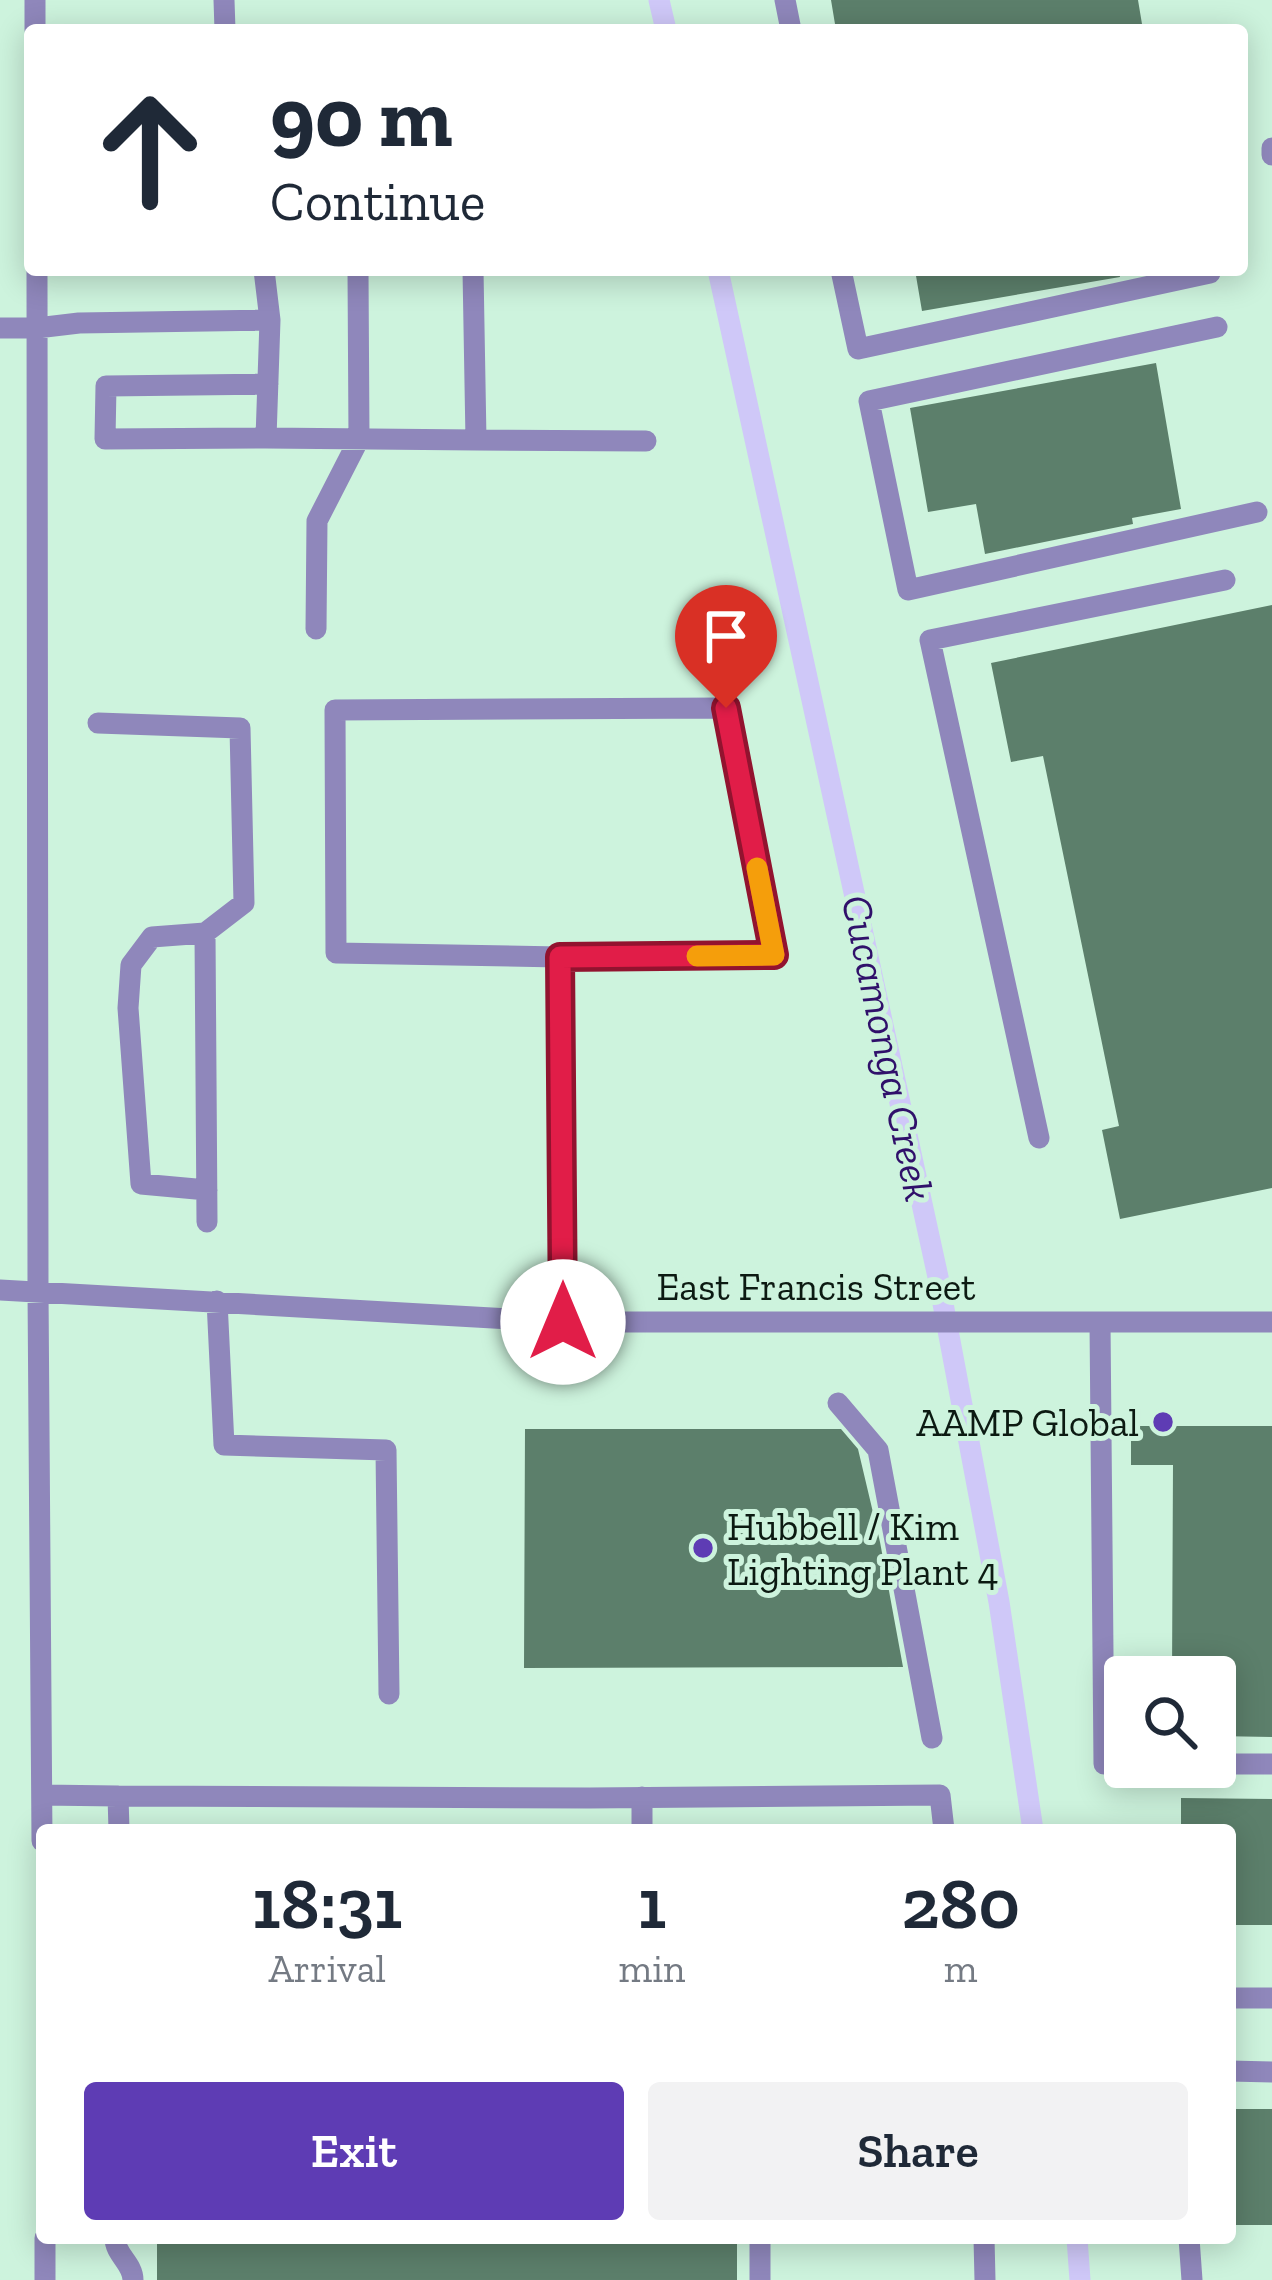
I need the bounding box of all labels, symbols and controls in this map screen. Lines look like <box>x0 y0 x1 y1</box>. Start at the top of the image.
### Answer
text: 90 m <box>270 67 453 168</box>
icon: ahead <box>72 72 228 228</box>
text: Continue <box>270 169 485 234</box>
pin <box>675 585 777 708</box>
icon: arrive <box>693 603 759 669</box>
water label: Cucamonga Creek <box>831 890 945 1206</box>
position arrow <box>500 1259 626 1385</box>
street label: East Francis Street <box>656 1263 976 1310</box>
place label: AAMP Global <box>916 1399 1139 1446</box>
marker: AAMP Global <box>1150 1409 1176 1435</box>
place label: Hubbell / Kim Lighting Plant 4 <box>727 1503 999 1595</box>
marker: Hubbell / Kim Lighting Plant 4 <box>690 1535 716 1561</box>
map controls <box>1104 1656 1236 1788</box>
button: search <box>1104 1656 1236 1788</box>
text: 18:31 <box>252 1860 402 1946</box>
text: 1 <box>638 1860 666 1946</box>
text: 280 <box>902 1860 1020 1946</box>
text: Arrival <box>268 1945 386 1992</box>
text: min <box>619 1945 685 1992</box>
text: m <box>944 1945 978 1992</box>
button: Exit <box>84 2082 624 2220</box>
button: Share <box>648 2082 1188 2220</box>

